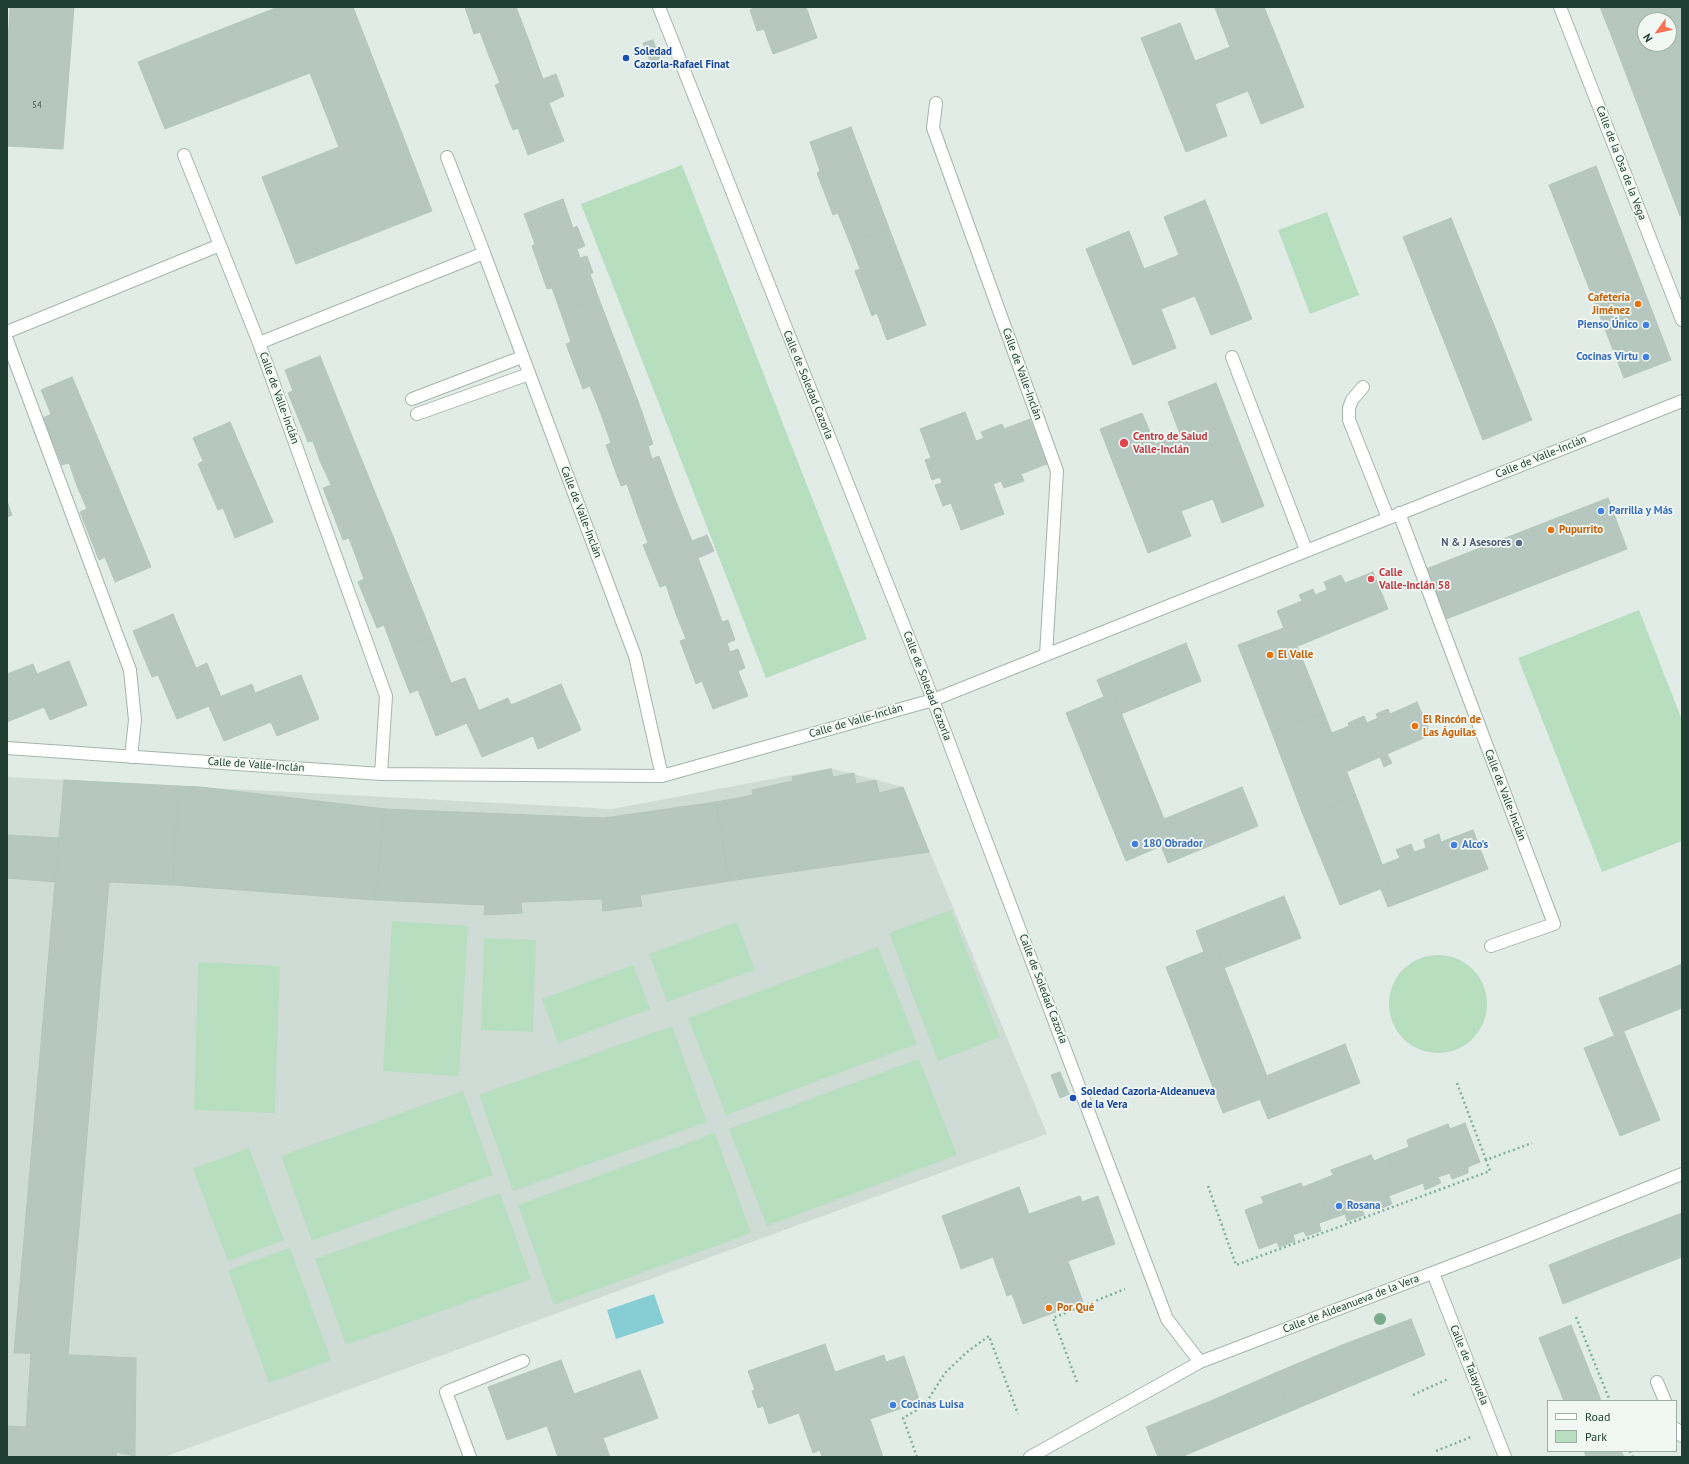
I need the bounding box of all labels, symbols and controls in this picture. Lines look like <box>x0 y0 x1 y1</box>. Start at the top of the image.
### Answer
north arrow <box>1637 12 1677 52</box>
text: N <box>1640 31 1656 45</box>
place label: Soledad Cazorla-Rafael Finat <box>634 45 729 71</box>
marker: Soledad Cazorla-Rafael Finat <box>621 53 631 63</box>
house number: 54 <box>32 100 42 110</box>
street label: Calle de la Osa de la Vega <box>1593 104 1649 222</box>
place label: Cafetería Jiménez <box>1588 291 1630 317</box>
marker: Cafetería Jiménez <box>1633 299 1643 309</box>
place label: Pienso Único <box>1578 318 1638 332</box>
marker: Pienso Único <box>1641 320 1651 330</box>
street label: Calle de Valle-Inclán <box>999 326 1045 422</box>
street label: Calle de Soledad Cazorla <box>780 329 836 441</box>
street label: Calle de Valle-Inclán <box>256 350 302 446</box>
place label: Cocinas Virtu <box>1576 350 1638 364</box>
marker: Cocinas Virtu <box>1641 352 1651 362</box>
place label: Centro de Salud Valle-Inclán <box>1133 430 1207 456</box>
street label: Calle de Valle-Inclán <box>1494 433 1588 481</box>
marker: Centro de Salud Valle-Inclán <box>1118 437 1130 449</box>
street label: Calle de Valle-Inclán <box>557 464 605 560</box>
place label: Parrilla y Más <box>1609 504 1673 518</box>
marker: Parrilla y Más <box>1596 506 1606 516</box>
place label: Pupurrito <box>1559 523 1603 537</box>
marker: Pupurrito <box>1546 525 1556 535</box>
place label: N & J Asesores <box>1441 536 1511 550</box>
marker: N & J Asesores <box>1514 538 1524 548</box>
place label: Calle Valle-Inclán 58 <box>1379 566 1450 592</box>
marker: Calle Valle-Inclán 58 <box>1366 574 1376 584</box>
street label: Calle de Soledad Cazorla <box>900 629 954 743</box>
place label: El Valle <box>1278 648 1313 662</box>
marker: El Valle <box>1265 650 1275 660</box>
street label: Calle de Valle-Inclán <box>808 701 904 741</box>
place label: El Rincón de Las Águilas <box>1423 713 1481 739</box>
marker: El Rincón de Las Águilas <box>1410 721 1420 731</box>
street label: Calle de Valle-Inclán <box>1481 747 1529 843</box>
street label: Calle de Valle-Inclán <box>207 755 305 775</box>
place label: 180 Obrador <box>1143 837 1203 851</box>
place label: Alco's <box>1462 838 1488 852</box>
marker: 180 Obrador <box>1130 839 1140 849</box>
marker: Alco's <box>1449 840 1459 850</box>
street label: Calle de Soledad Cazorla <box>1016 932 1070 1046</box>
place label: Soledad Cazorla-Aldeanueva de la Vera <box>1081 1085 1215 1111</box>
marker: Soledad Cazorla-Aldeanueva de la Vera <box>1068 1093 1078 1103</box>
place label: Rosana <box>1347 1199 1381 1213</box>
marker: Rosana <box>1334 1201 1344 1211</box>
street label: Calle de Aldeanueva de la Vera <box>1281 1272 1421 1336</box>
place label: Por Qué <box>1057 1301 1094 1315</box>
marker: Por Qué <box>1044 1303 1054 1313</box>
street label: Calle de Talayuela <box>1447 1323 1491 1407</box>
place label: Cocinas Luisa <box>901 1398 964 1412</box>
marker: Cocinas Luisa <box>888 1400 898 1410</box>
legend <box>1547 1400 1677 1452</box>
text: Road <box>1585 1409 1610 1424</box>
text: Park <box>1585 1429 1607 1444</box>

